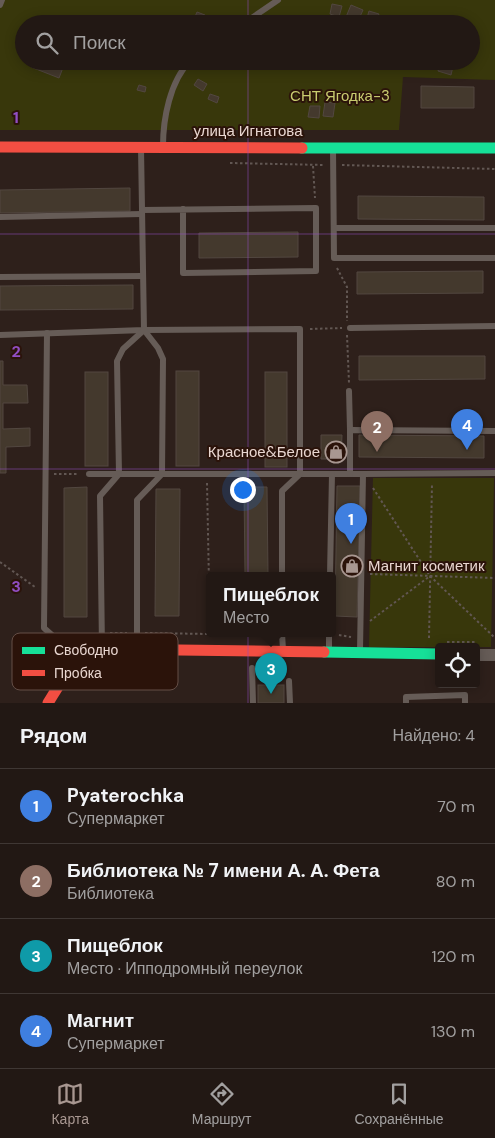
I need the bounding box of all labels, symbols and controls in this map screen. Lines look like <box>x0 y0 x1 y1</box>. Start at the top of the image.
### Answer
search box <box>15 15 480 70</box>
icon: search <box>33 29 61 57</box>
text: Поиск <box>73 30 126 55</box>
park label: СНТ Ягодка-3 <box>290 86 390 106</box>
text: 1 <box>13 107 19 128</box>
street label: улица Игнатова <box>194 121 303 141</box>
text: 2 <box>11 341 21 362</box>
pin: 4 <box>451 409 483 450</box>
pin: 2 <box>361 411 393 452</box>
shop icon: Красное&Белое <box>324 440 348 464</box>
place label: Красное&Белое <box>208 442 320 462</box>
your location <box>230 477 256 503</box>
pin: 1 <box>335 503 367 544</box>
shop icon: Магнит косметик <box>340 554 364 578</box>
place label: Магнит косметик <box>368 556 485 576</box>
popup <box>206 572 336 637</box>
text: 3 <box>11 576 21 597</box>
text: Пищеблок <box>223 582 319 607</box>
text: Место <box>223 607 270 628</box>
legend <box>12 633 178 690</box>
text: Свободно <box>54 641 119 659</box>
map controls <box>435 643 480 688</box>
button: locate <box>435 643 480 688</box>
pin: 3 <box>255 653 287 694</box>
text: Пробка <box>54 664 102 682</box>
text: Рядом <box>20 722 87 750</box>
text: Найдено: 4 <box>392 725 475 746</box>
text: Pyaterochka <box>67 783 184 808</box>
text: 1 <box>33 796 39 817</box>
text: 70 m <box>437 796 475 817</box>
text: Супермаркет <box>67 808 165 829</box>
text: Библиотека № 7 имени А. А. Фета <box>67 858 380 883</box>
text: 2 <box>31 871 41 892</box>
text: 80 m <box>436 871 475 892</box>
text: Библиотека <box>67 883 154 904</box>
text: Пищеблок <box>67 933 163 958</box>
text: 3 <box>31 946 41 967</box>
text: 120 m <box>431 946 475 967</box>
text: Место · Ипподромный переулок <box>67 958 302 979</box>
text: Магнит <box>67 1008 134 1033</box>
text: 4 <box>31 1021 41 1042</box>
text: 130 m <box>431 1021 475 1042</box>
text: Супермаркет <box>67 1033 165 1054</box>
tab: Карта <box>51 1080 89 1128</box>
tab: Маршрут <box>192 1080 252 1128</box>
tab: Сохранённые <box>354 1080 444 1128</box>

